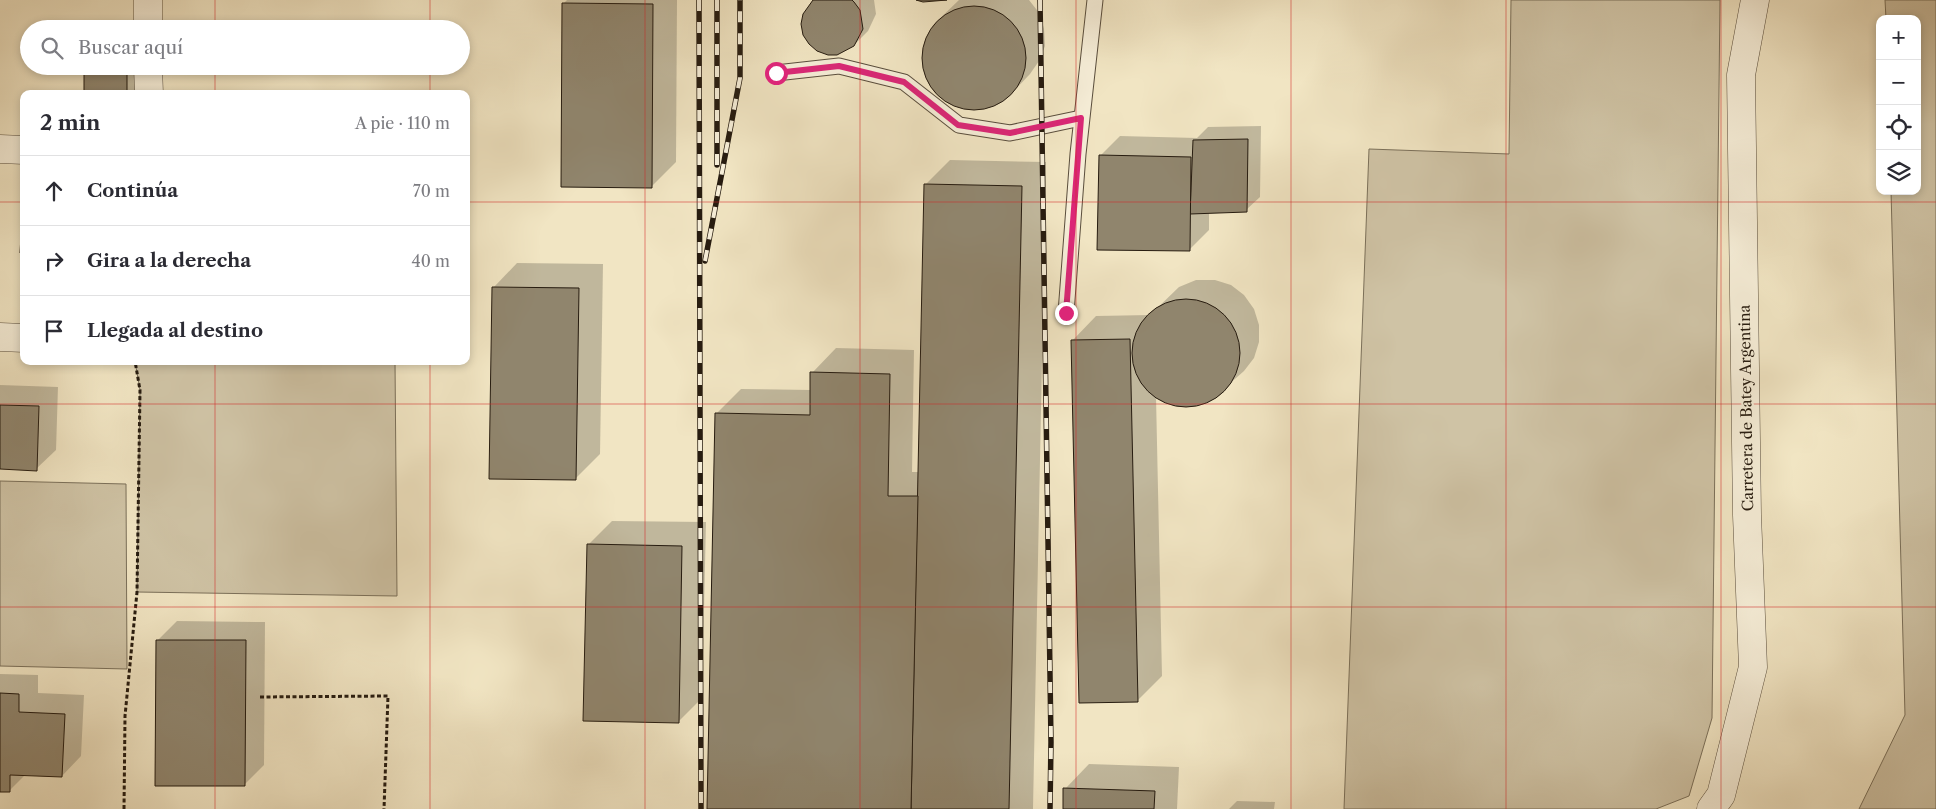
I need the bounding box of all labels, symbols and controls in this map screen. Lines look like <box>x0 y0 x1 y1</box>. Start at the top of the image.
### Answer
map controls <box>1876 15 1921 195</box>
button: + <box>1876 15 1921 60</box>
search box <box>20 20 470 75</box>
icon: search <box>38 34 66 62</box>
text: Buscar aquí <box>78 36 183 59</box>
button: − <box>1876 60 1921 105</box>
route start <box>765 62 788 85</box>
button: locate <box>1876 105 1921 150</box>
text: 2 min <box>40 110 100 135</box>
text: A pie · 110 m <box>355 113 450 133</box>
button: layers <box>1876 150 1921 195</box>
icon: ahead <box>40 177 68 205</box>
text: Continúa <box>87 179 178 202</box>
text: 70 m <box>413 181 450 201</box>
icon: right <box>40 247 68 275</box>
text: Gira a la derecha <box>87 249 251 272</box>
text: 40 m <box>411 251 450 271</box>
route end <box>1055 302 1078 325</box>
street label: Carretera de Batey Argentina <box>1735 304 1757 512</box>
icon: arrive <box>40 317 68 345</box>
text: Llegada al destino <box>87 319 263 342</box>

